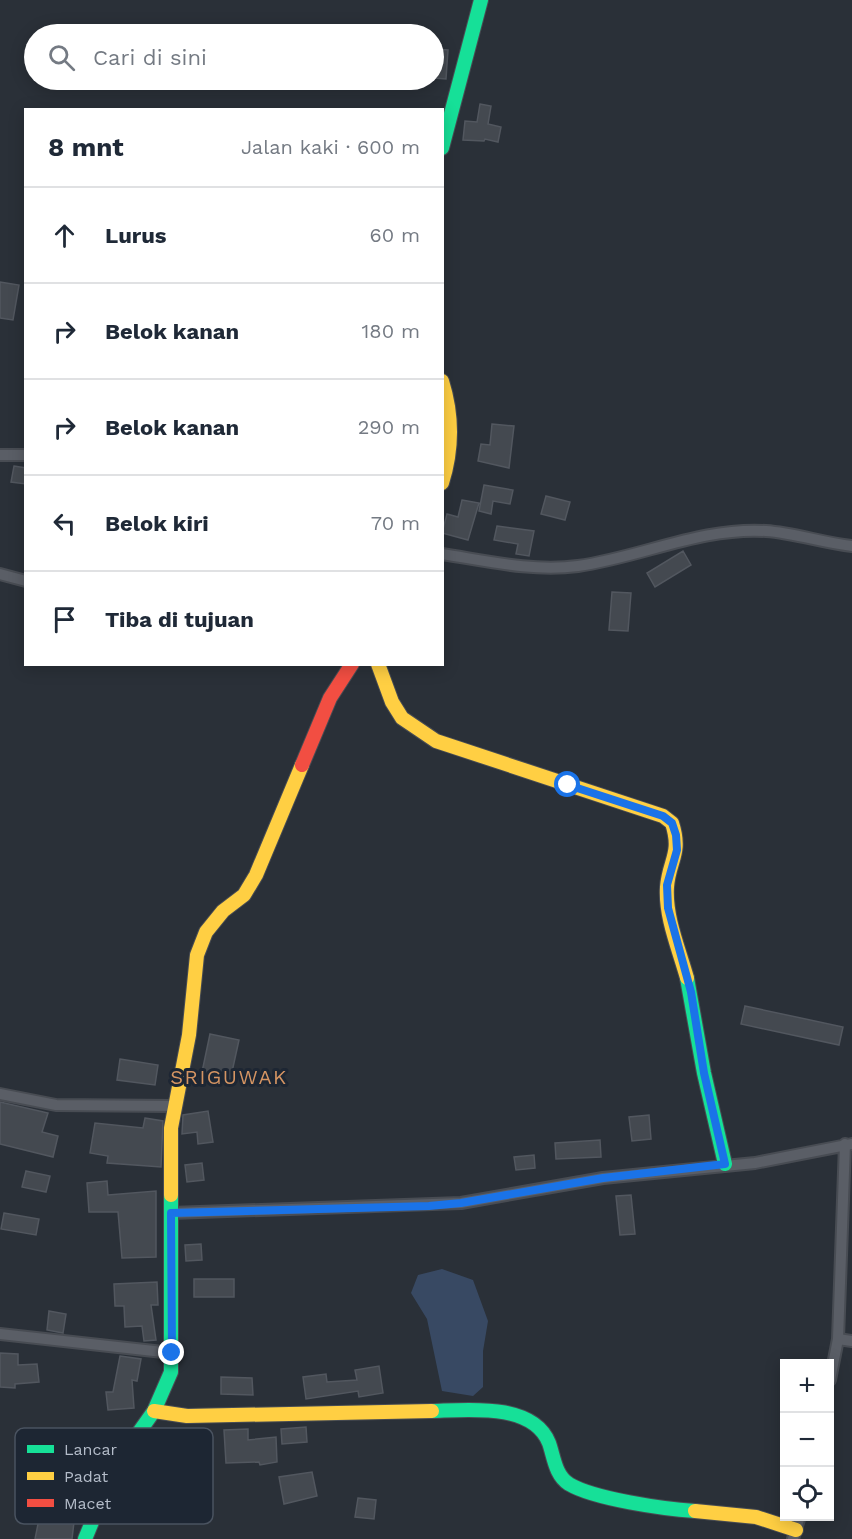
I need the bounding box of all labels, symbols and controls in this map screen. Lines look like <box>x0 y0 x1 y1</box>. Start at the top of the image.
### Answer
search box <box>24 24 444 90</box>
icon: search <box>45 41 78 74</box>
text: Cari di sini <box>93 45 207 70</box>
text: 8 mnt <box>48 132 124 162</box>
text: Jalan kaki · 600 m <box>241 135 420 159</box>
icon: ahead <box>48 219 81 252</box>
text: Lurus <box>105 223 167 248</box>
text: 60 m <box>370 223 420 247</box>
icon: right <box>48 315 81 348</box>
text: Belok kanan <box>105 319 239 344</box>
text: 180 m <box>362 319 420 343</box>
icon: right <box>48 411 81 444</box>
text: Belok kanan <box>105 415 239 440</box>
text: 290 m <box>358 415 420 439</box>
icon: left <box>48 507 81 540</box>
text: Belok kiri <box>105 511 209 536</box>
text: 70 m <box>371 511 420 535</box>
icon: arrive <box>48 603 81 636</box>
text: Tiba di tujuan <box>105 607 254 632</box>
route start <box>554 771 580 797</box>
district label: SRIGUWAK <box>170 1065 288 1089</box>
route end <box>158 1339 184 1365</box>
map controls <box>780 1359 834 1521</box>
button: + <box>780 1359 834 1413</box>
button: − <box>780 1413 834 1467</box>
legend <box>15 1428 213 1524</box>
text: Lancar <box>64 1440 118 1459</box>
text: Padat <box>64 1467 109 1486</box>
button: locate <box>780 1467 834 1521</box>
text: Macet <box>64 1494 112 1513</box>

